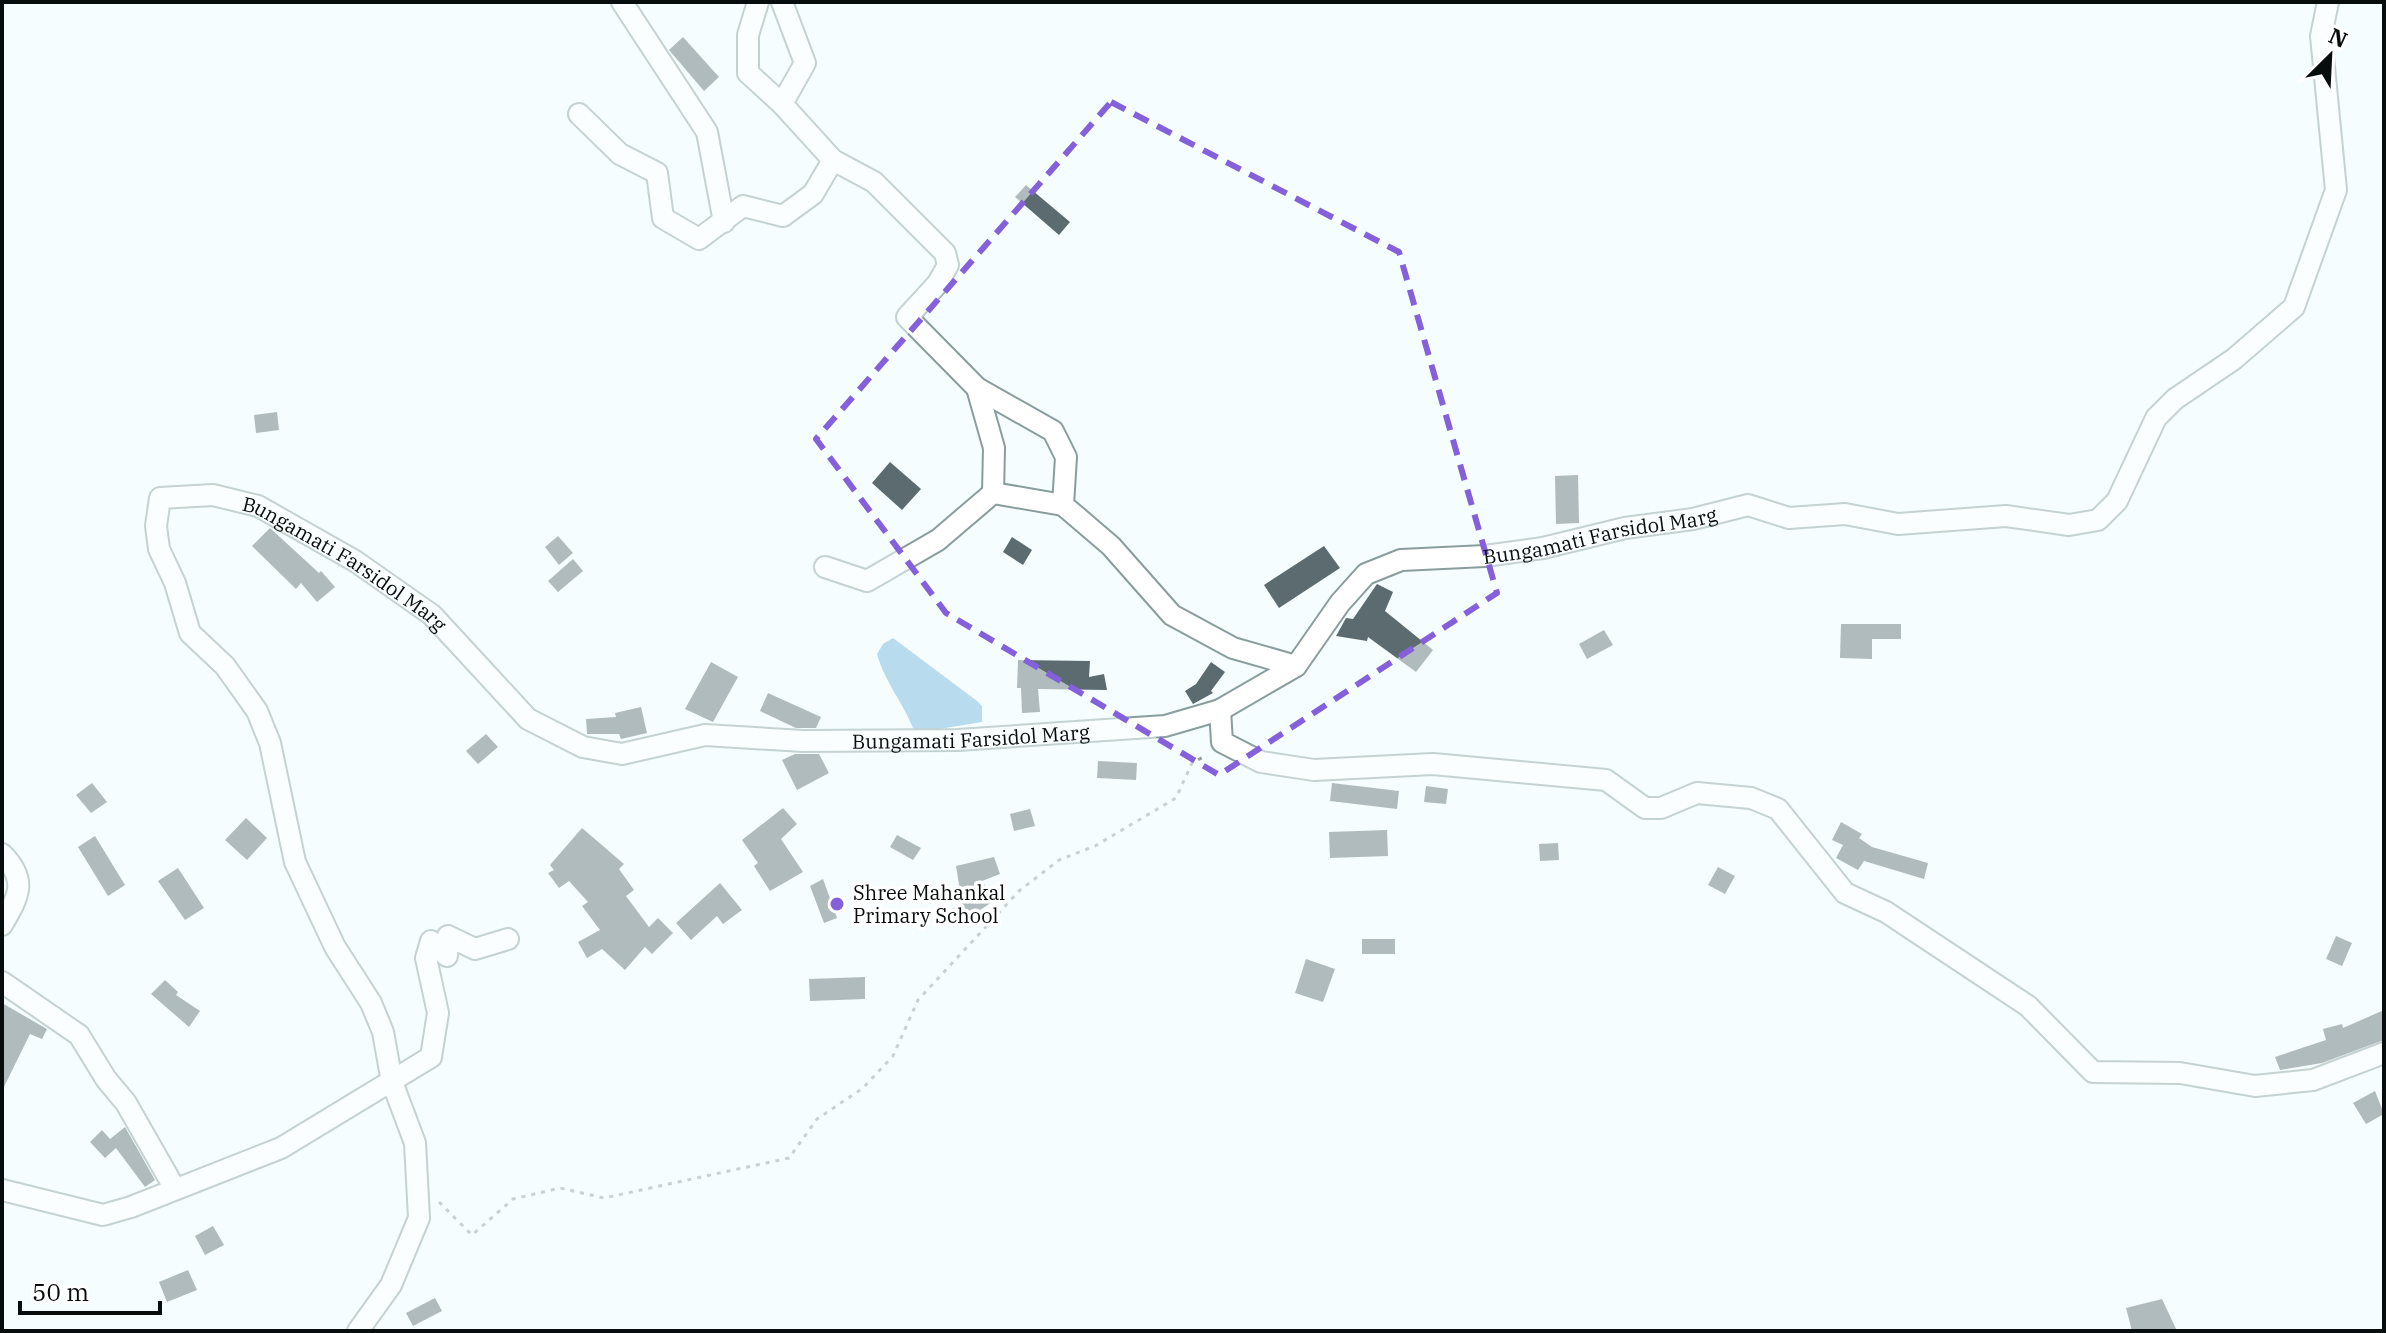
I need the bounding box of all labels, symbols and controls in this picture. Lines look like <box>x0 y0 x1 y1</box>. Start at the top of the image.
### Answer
north arrow <box>2290 16 2370 96</box>
text: N <box>2324 20 2352 54</box>
street label: Bungamati Farsidol Marg <box>240 489 454 637</box>
street label: Bungamati Farsidol Marg <box>1481 500 1720 570</box>
street label: Bungamati Farsidol Marg <box>852 718 1090 754</box>
place label: Shree Mahankal Primary School <box>853 879 1005 929</box>
marker: Shree Mahankal Primary School <box>828 895 846 913</box>
scale bar <box>20 1265 160 1315</box>
text: 50 m <box>32 1276 89 1308</box>

